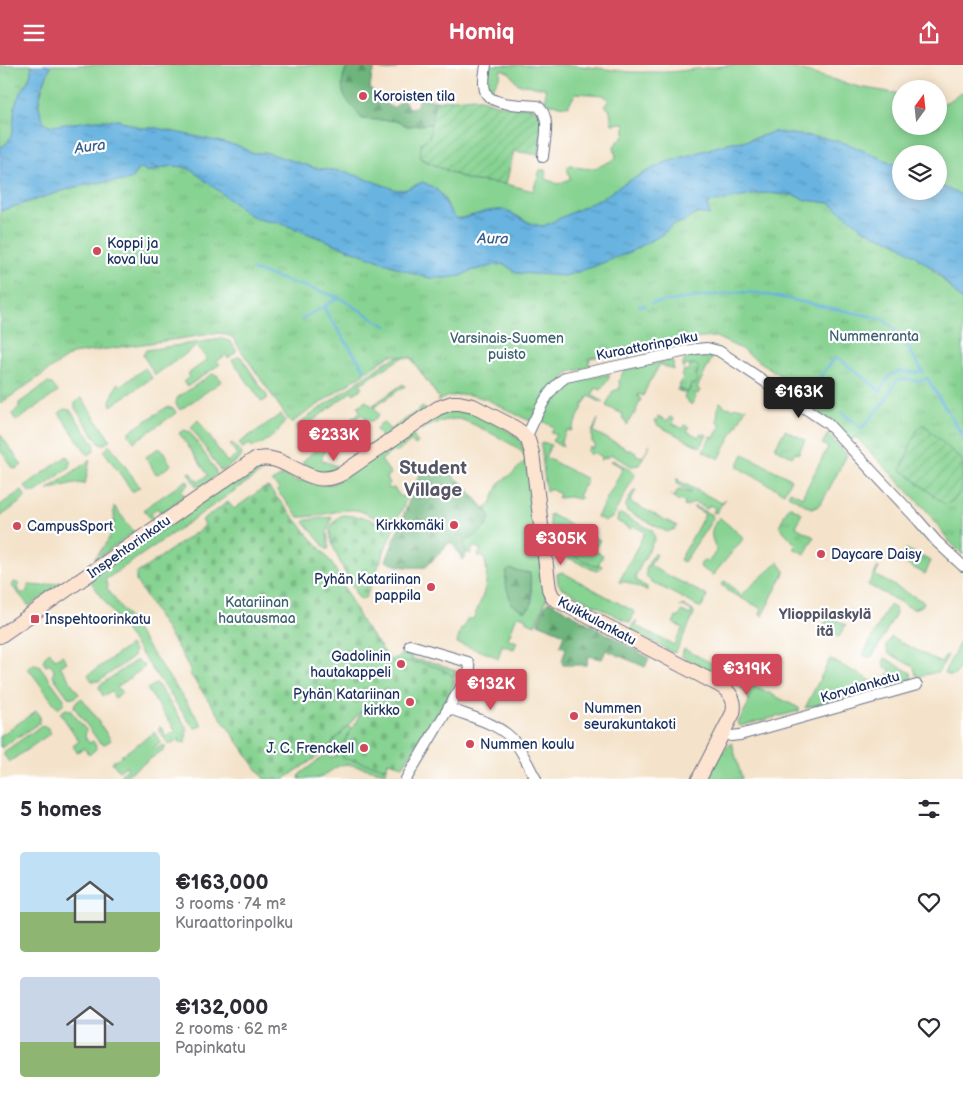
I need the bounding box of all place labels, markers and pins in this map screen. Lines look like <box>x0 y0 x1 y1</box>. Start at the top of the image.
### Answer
place label: Koroisten tila <box>373 88 455 105</box>
marker: Koroisten tila <box>357 90 369 102</box>
place label: Koppi ja kova luu <box>107 235 158 268</box>
marker: Koppi ja kova luu <box>91 245 103 257</box>
pin: €163K <box>764 377 834 419</box>
pin: €233K <box>299 419 369 462</box>
place label: Kirkkomäki <box>376 517 444 534</box>
place label: CampusSport <box>27 518 114 535</box>
marker: Kirkkomäki <box>448 519 460 531</box>
marker: CampusSport <box>11 520 23 532</box>
pin: €305K <box>526 523 596 566</box>
place label: Daycare Daisy <box>831 546 922 563</box>
marker: Daycare Daisy <box>815 548 827 560</box>
place label: Pyhän Katariinan pappila <box>314 571 421 604</box>
marker: Pyhän Katariinan pappila <box>425 581 437 593</box>
place label: Inspehtoorinkatu <box>45 611 151 628</box>
marker: Inspehtoorinkatu <box>29 613 41 625</box>
place label: Gadolinin hautakappeli <box>310 648 391 681</box>
pin: €319K <box>712 653 782 696</box>
marker: Gadolinin hautakappeli <box>395 658 407 670</box>
pin: €132K <box>456 669 526 711</box>
place label: Pyhän Katariinan kirkko <box>293 686 400 719</box>
marker: Pyhän Katariinan kirkko <box>404 696 416 708</box>
place label: Nummen seurakuntakoti <box>584 700 676 733</box>
marker: Nummen seurakuntakoti <box>568 710 580 722</box>
place label: Nummen koulu <box>480 736 575 753</box>
marker: Nummen koulu <box>464 738 476 750</box>
place label: J. C. Frenckell <box>266 740 354 757</box>
marker: J. C. Frenckell <box>358 742 370 754</box>

